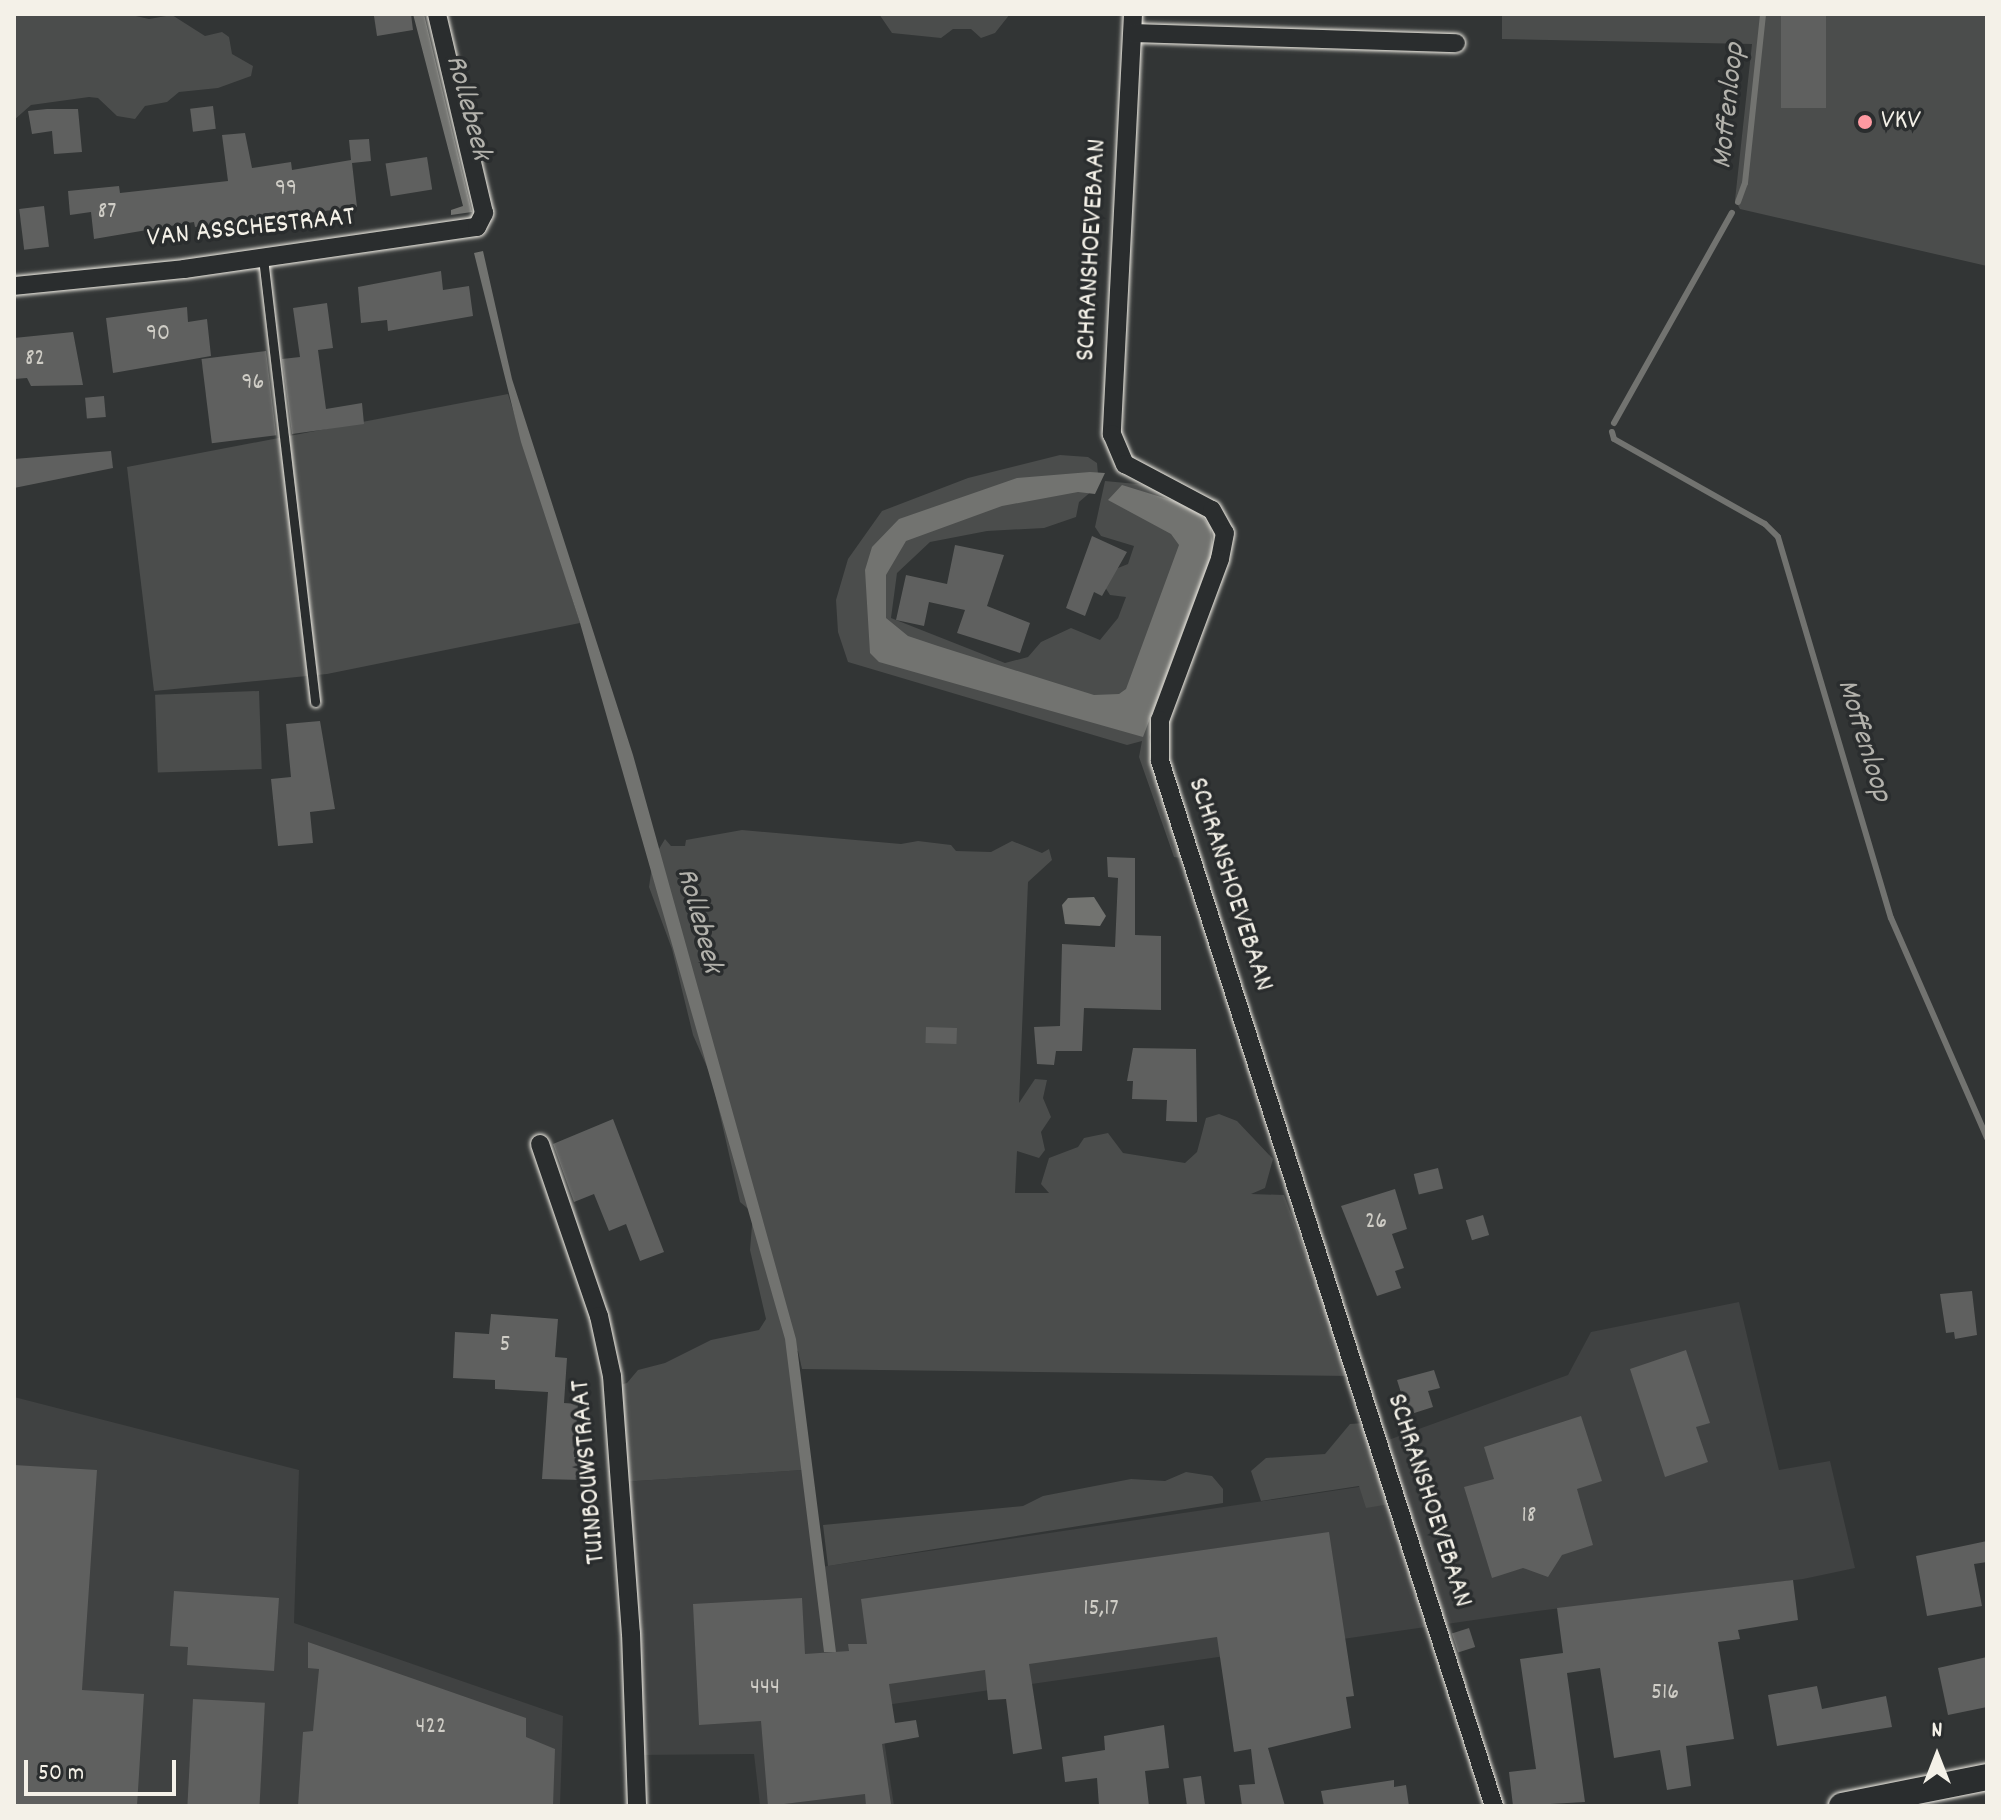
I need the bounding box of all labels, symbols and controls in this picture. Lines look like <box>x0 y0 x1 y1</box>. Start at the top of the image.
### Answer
water label: Moffenloop <box>1707 41 1755 171</box>
water label: Rollebeek <box>435 52 497 164</box>
place label: VKV <box>1881 105 1921 139</box>
marker: VKV <box>1856 113 1874 131</box>
street label: SCHRANSHOEVEBAAN <box>1070 138 1116 362</box>
house number: 99 <box>275 176 297 204</box>
house number: 87 <box>98 199 116 227</box>
street label: VAN ASSCHESTRAAT <box>145 201 357 257</box>
house number: 90 <box>146 321 170 349</box>
house number: 82 <box>25 346 45 374</box>
house number: 96 <box>242 370 264 398</box>
water label: Moffenloop <box>1826 676 1898 806</box>
street label: SCHRANSHOEVEBAAN <box>1179 774 1279 996</box>
water label: Rollebeek <box>666 865 728 977</box>
house number: 26 <box>1365 1209 1387 1237</box>
house number: 5 <box>499 1332 511 1360</box>
street label: TUINBOUWSTRAAT <box>565 1378 615 1566</box>
street label: SCHRANSHOEVEBAAN <box>1378 1390 1478 1612</box>
house number: 18 <box>1522 1503 1536 1531</box>
house number: 15,17 <box>1083 1596 1119 1624</box>
house number: 444 <box>750 1675 780 1703</box>
house number: 516 <box>1651 1680 1679 1708</box>
house number: 422 <box>416 1714 446 1742</box>
north arrow <box>1897 1716 1977 1796</box>
text: N <box>1932 1716 1942 1747</box>
scale bar <box>28 1744 180 1794</box>
text: 50 m <box>38 1757 84 1791</box>

